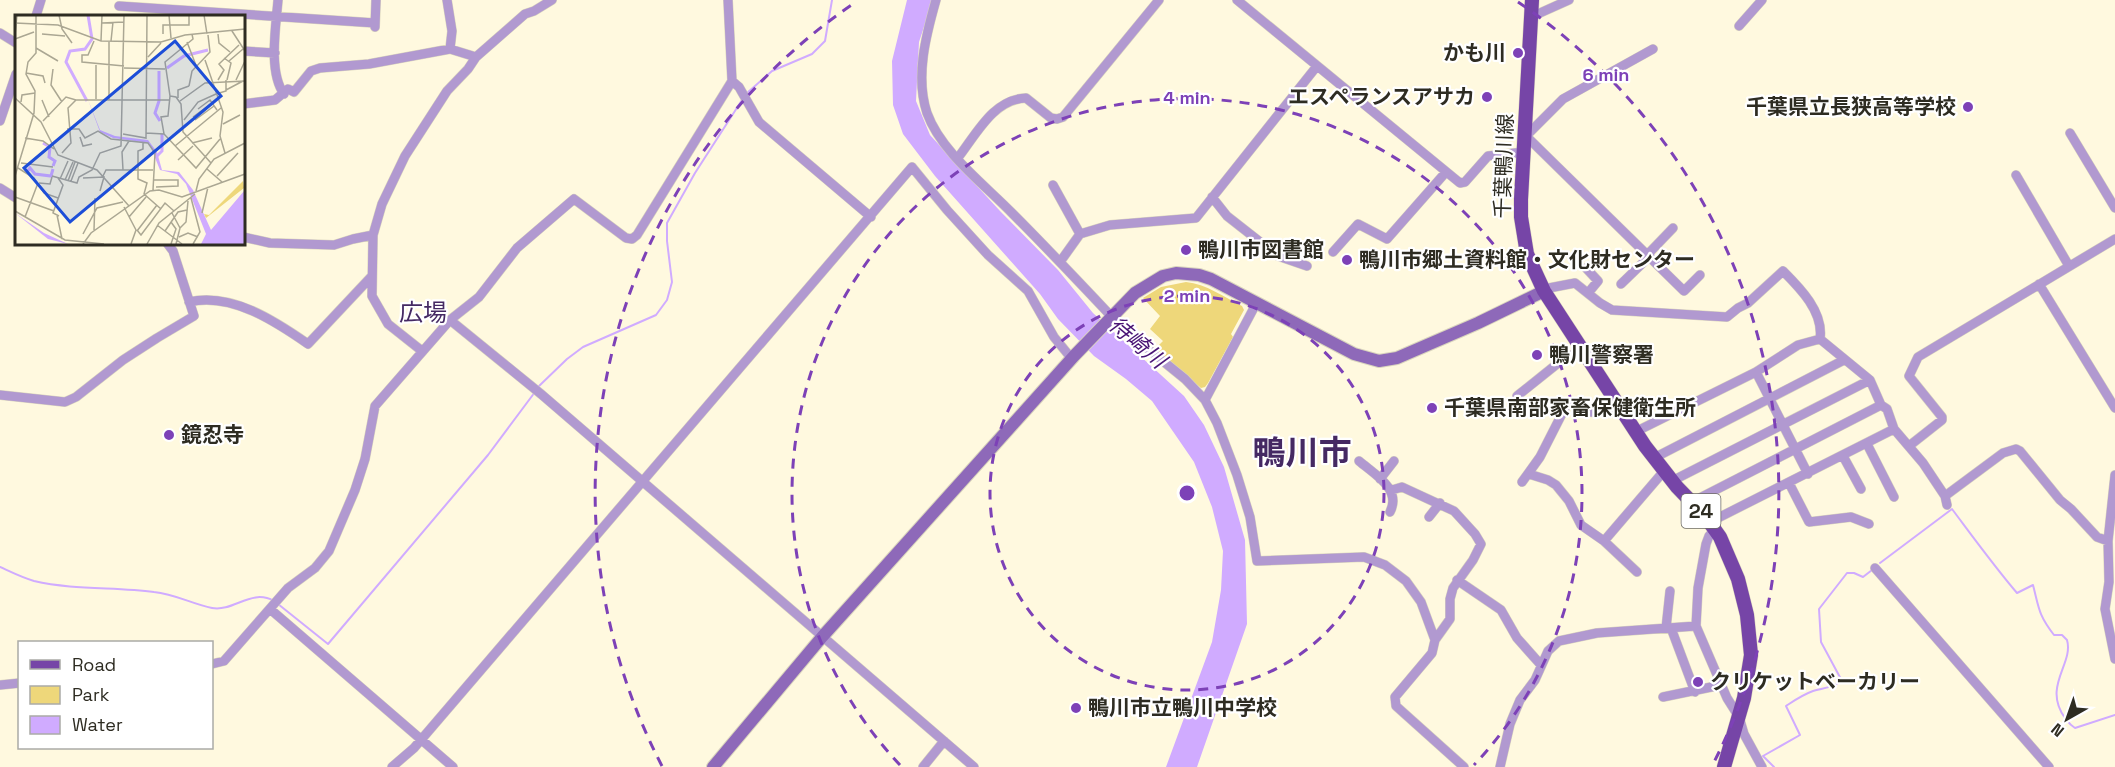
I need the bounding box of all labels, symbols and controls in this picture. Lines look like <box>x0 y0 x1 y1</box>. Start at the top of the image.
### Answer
inset map <box>15 15 244 244</box>
place label: かも川 <box>1443 39 1506 66</box>
marker: かも川 <box>1511 46 1525 60</box>
text: 6 min <box>1583 63 1629 86</box>
place label: エスペランスアサカ <box>1288 83 1475 110</box>
text: 4 min <box>1163 86 1211 109</box>
marker: エスペランスアサカ <box>1480 90 1494 104</box>
place label: 千葉県立長狭高等学校 <box>1746 93 1956 120</box>
marker: 千葉県立長狭高等学校 <box>1961 100 1975 114</box>
street label: 千葉鴨川線 <box>1488 113 1519 219</box>
place label: 鴨川市図書館 <box>1198 236 1324 263</box>
marker: 鴨川市図書館 <box>1179 243 1193 257</box>
place label: 鴨川市郷土資料館・文化財センター <box>1359 246 1695 273</box>
marker: 鴨川市郷土資料館・文化財センター <box>1340 253 1354 267</box>
text: 2 min <box>1164 284 1210 307</box>
district label: 広場 <box>399 297 447 328</box>
water label: 待崎川 <box>1104 310 1174 375</box>
place label: 鴨川警察署 <box>1549 341 1654 368</box>
marker: 鴨川警察署 <box>1530 348 1544 362</box>
place label: 千葉県南部家畜保健衛生所 <box>1444 394 1696 421</box>
marker: 千葉県南部家畜保健衛生所 <box>1425 401 1439 415</box>
place label: 鏡忍寺 <box>181 421 244 448</box>
marker: 鏡忍寺 <box>162 428 176 442</box>
district label: 鴨川市 <box>1253 432 1352 474</box>
centre of rings <box>1177 483 1197 503</box>
road number: 24 <box>1682 494 1720 528</box>
legend <box>18 641 213 749</box>
text: Road <box>72 653 116 676</box>
place label: クリケットベーカリー <box>1710 668 1920 695</box>
marker: クリケットベーカリー <box>1691 675 1705 689</box>
text: Park <box>72 683 110 706</box>
north arrow <box>2037 689 2097 749</box>
place label: 鴨川市立鴨川中学校 <box>1088 694 1277 721</box>
marker: 鴨川市立鴨川中学校 <box>1069 701 1083 715</box>
text: Water <box>72 713 123 736</box>
text: N <box>2047 719 2069 742</box>

